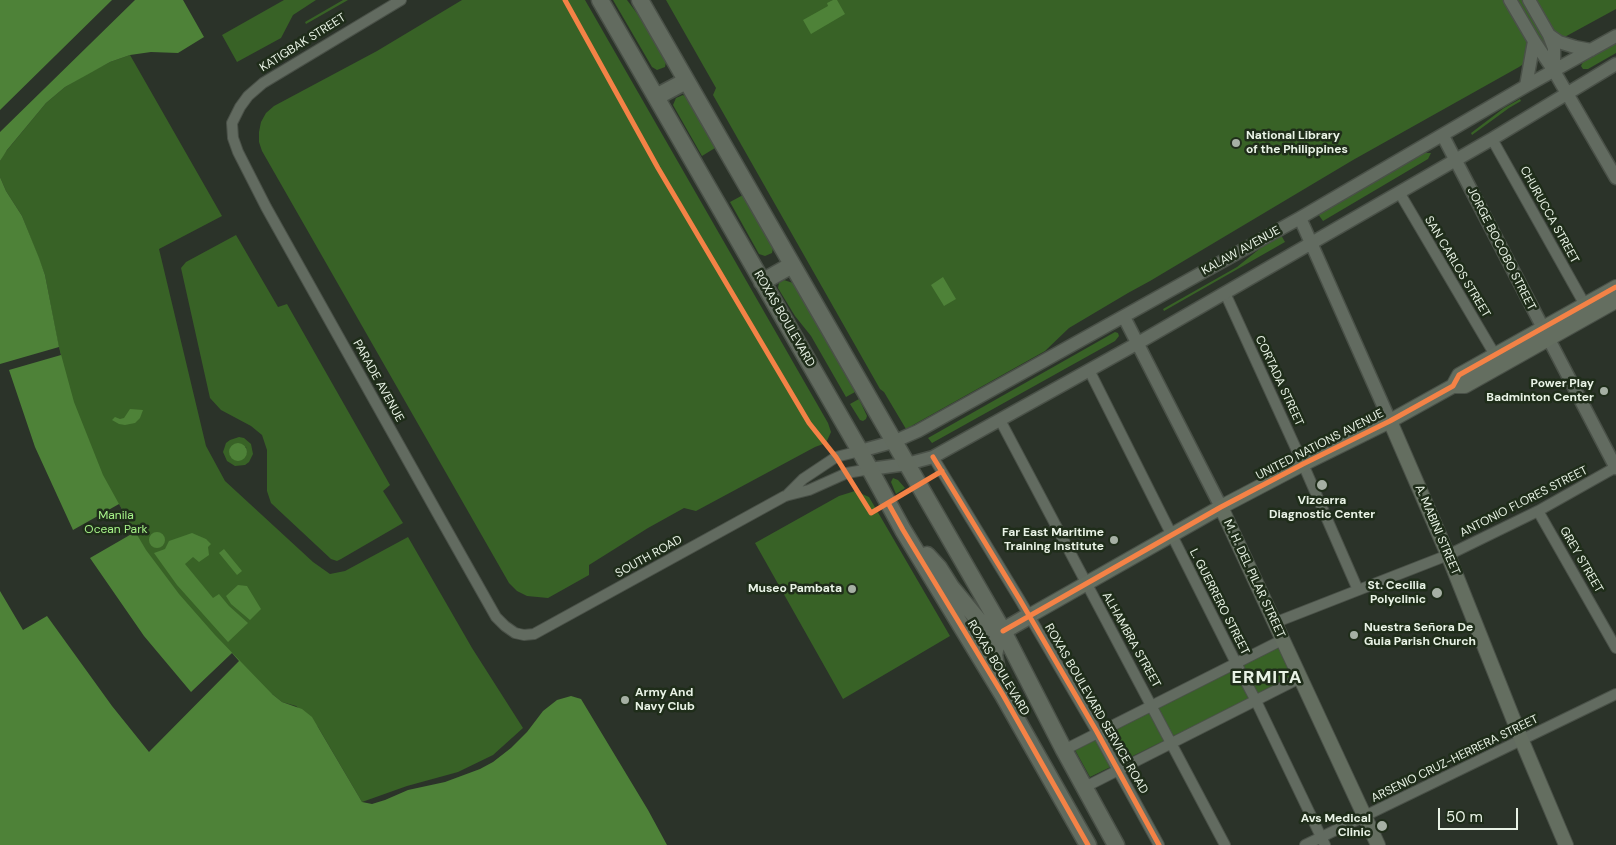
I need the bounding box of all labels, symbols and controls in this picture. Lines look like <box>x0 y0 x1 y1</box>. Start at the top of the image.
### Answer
street label: KATIGBAK STREET <box>257 11 349 75</box>
place label: National Library of the Philippines <box>1246 129 1348 157</box>
marker: National Library of the Philippines <box>1230 137 1242 149</box>
street label: CHURUCCA STREET <box>1516 164 1582 266</box>
street label: JORGE BOCOBO STREET <box>1464 185 1538 313</box>
street label: SAN CARLOS STREET <box>1421 214 1493 320</box>
street label: KALAW AVENUE <box>1199 223 1283 279</box>
street label: ROXAS BOULEVARD <box>751 268 817 370</box>
street label: CORTADA STREET <box>1252 333 1306 429</box>
street label: PARADE AVENUE <box>349 337 407 425</box>
place label: Power Play Badminton Center <box>1486 377 1594 405</box>
marker: Power Play Badminton Center <box>1598 385 1610 397</box>
street label: UNITED NATIONS AVENUE <box>1254 407 1386 483</box>
street label: ANTONIO FLORES STREET <box>1458 463 1590 541</box>
marker: Vizcarra Diagnostic Center <box>1315 478 1329 492</box>
street label: A. MABINI STREET <box>1411 483 1463 577</box>
place label: Vizcarra Diagnostic Center <box>1269 494 1375 522</box>
park label: Manila Ocean Park <box>84 509 148 537</box>
street label: M. H. DEL PILAR STREET <box>1220 517 1288 641</box>
street label: GREY STREET <box>1556 524 1606 596</box>
place label: Far East Maritime Training Institute <box>1002 526 1104 554</box>
street label: SOUTH ROAD <box>613 533 685 581</box>
marker: Far East Maritime Training Institute <box>1108 534 1120 546</box>
street label: L. GUERRERO STREET <box>1186 547 1252 657</box>
place label: St. Cecilia Polyclinic <box>1368 579 1426 607</box>
place label: Museo Pambata <box>748 582 842 596</box>
marker: Museo Pambata <box>846 583 858 595</box>
marker: St. Cecilia Polyclinic <box>1430 586 1444 600</box>
street label: ALHAMBRA STREET <box>1099 590 1163 690</box>
street label: ROXAS BOULEVARD <box>964 618 1032 718</box>
street label: ROXAS BOULEVARD SERVICE ROAD <box>1041 621 1151 797</box>
place label: Nuestra Señora De Guia Parish Church <box>1364 621 1476 649</box>
marker: Nuestra Señora De Guia Parish Church <box>1348 629 1360 641</box>
district label: ERMITA <box>1231 667 1303 689</box>
place label: Army And Navy Club <box>635 686 695 714</box>
marker: Army And Navy Club <box>619 694 631 706</box>
street label: ARSENIO CRUZ-HERRERA STREET <box>1369 712 1541 806</box>
scale bar <box>1441 798 1521 830</box>
text: 50 m <box>1446 807 1483 827</box>
place label: Avs Medical Clinic <box>1301 812 1371 840</box>
marker: Avs Medical Clinic <box>1375 819 1389 833</box>

